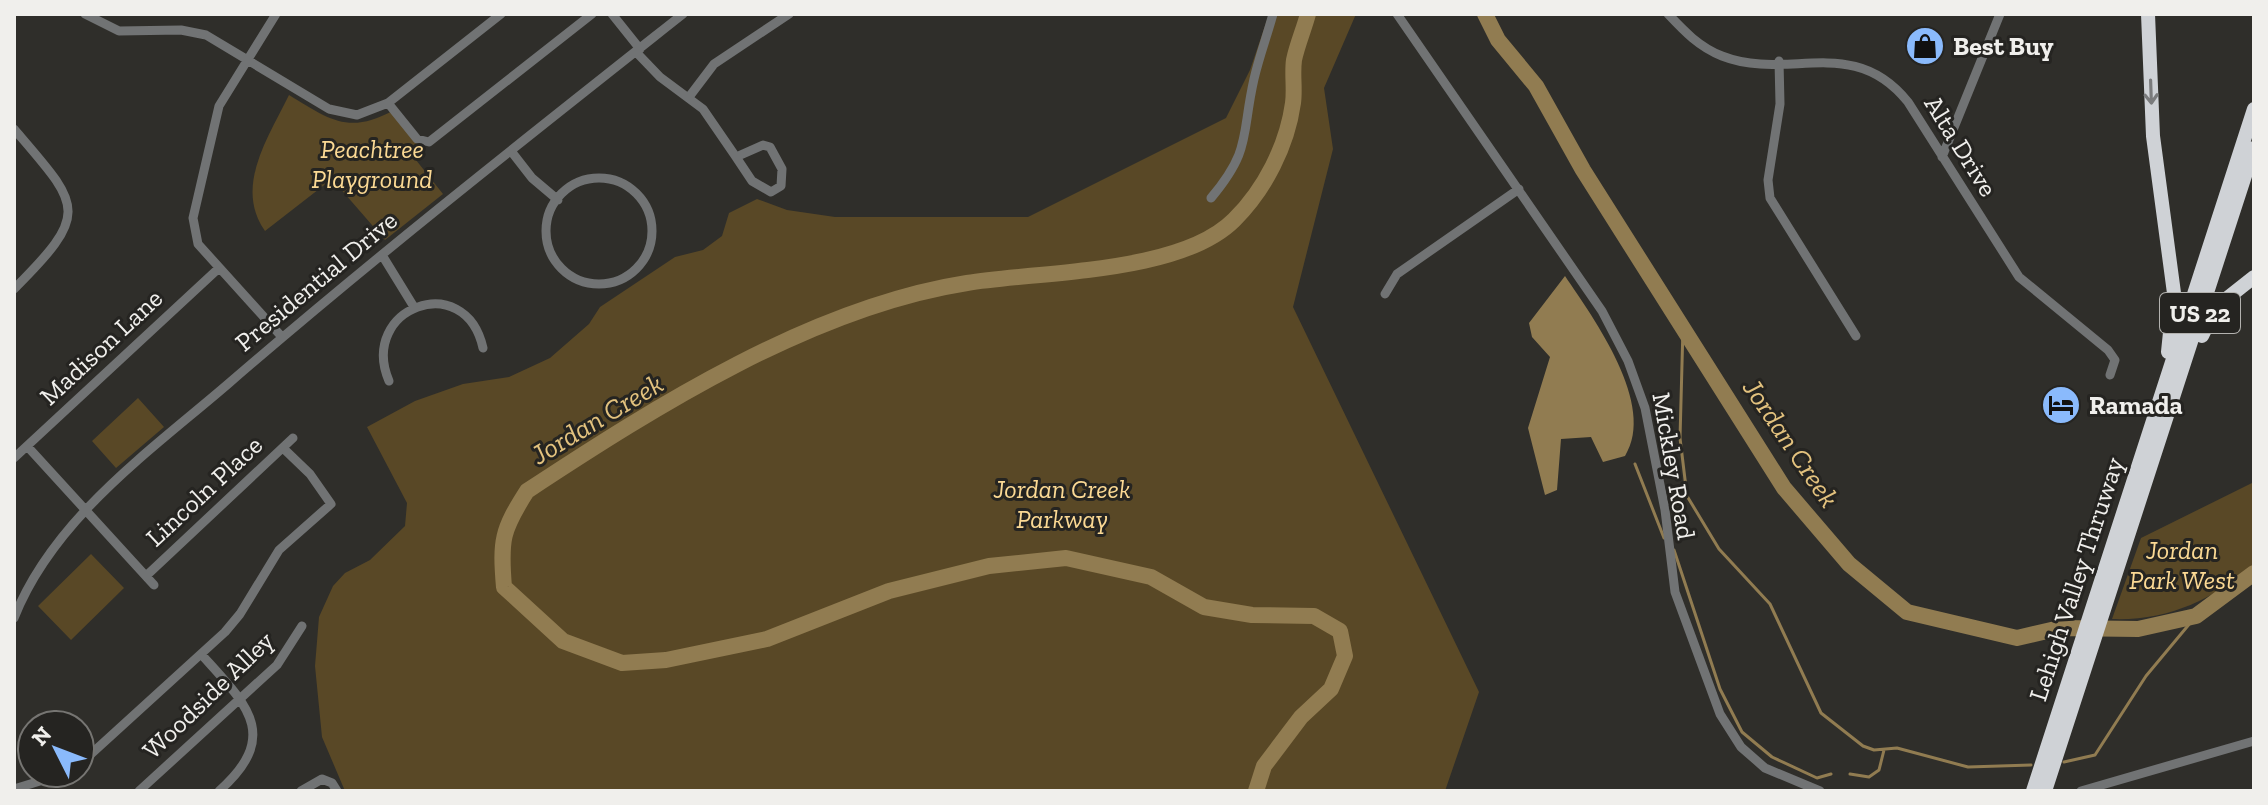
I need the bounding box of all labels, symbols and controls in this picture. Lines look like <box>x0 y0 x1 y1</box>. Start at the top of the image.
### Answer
shop icon: Best Buy <box>1904 25 1946 67</box>
place label: Best Buy <box>1953 30 2054 62</box>
one-way arrow <box>2143 78 2158 105</box>
street label: Alta Drive <box>1917 90 2005 202</box>
park label: Peachtree Playground <box>311 133 433 195</box>
street label: Presidential Drive <box>228 204 404 358</box>
street label: Madison Lane <box>33 282 169 412</box>
road number: US 22 <box>2160 293 2240 333</box>
water label: Jordan Creek <box>524 367 669 472</box>
water label: Jordan Creek <box>1735 372 1846 513</box>
hotel icon: Ramada <box>2040 384 2082 426</box>
place label: Ramada <box>2089 389 2183 421</box>
street label: Mickley Road <box>1645 390 1703 542</box>
street label: Lincoln Place <box>139 429 269 553</box>
street label: Lehigh Valley Thruway <box>2021 452 2131 705</box>
park label: Jordan Creek Parkway <box>992 473 1131 535</box>
park label: Jordan Park West <box>2129 534 2235 596</box>
street label: Woodside Alley <box>136 624 281 766</box>
north arrow <box>16 709 96 789</box>
text: N <box>26 721 57 751</box>

